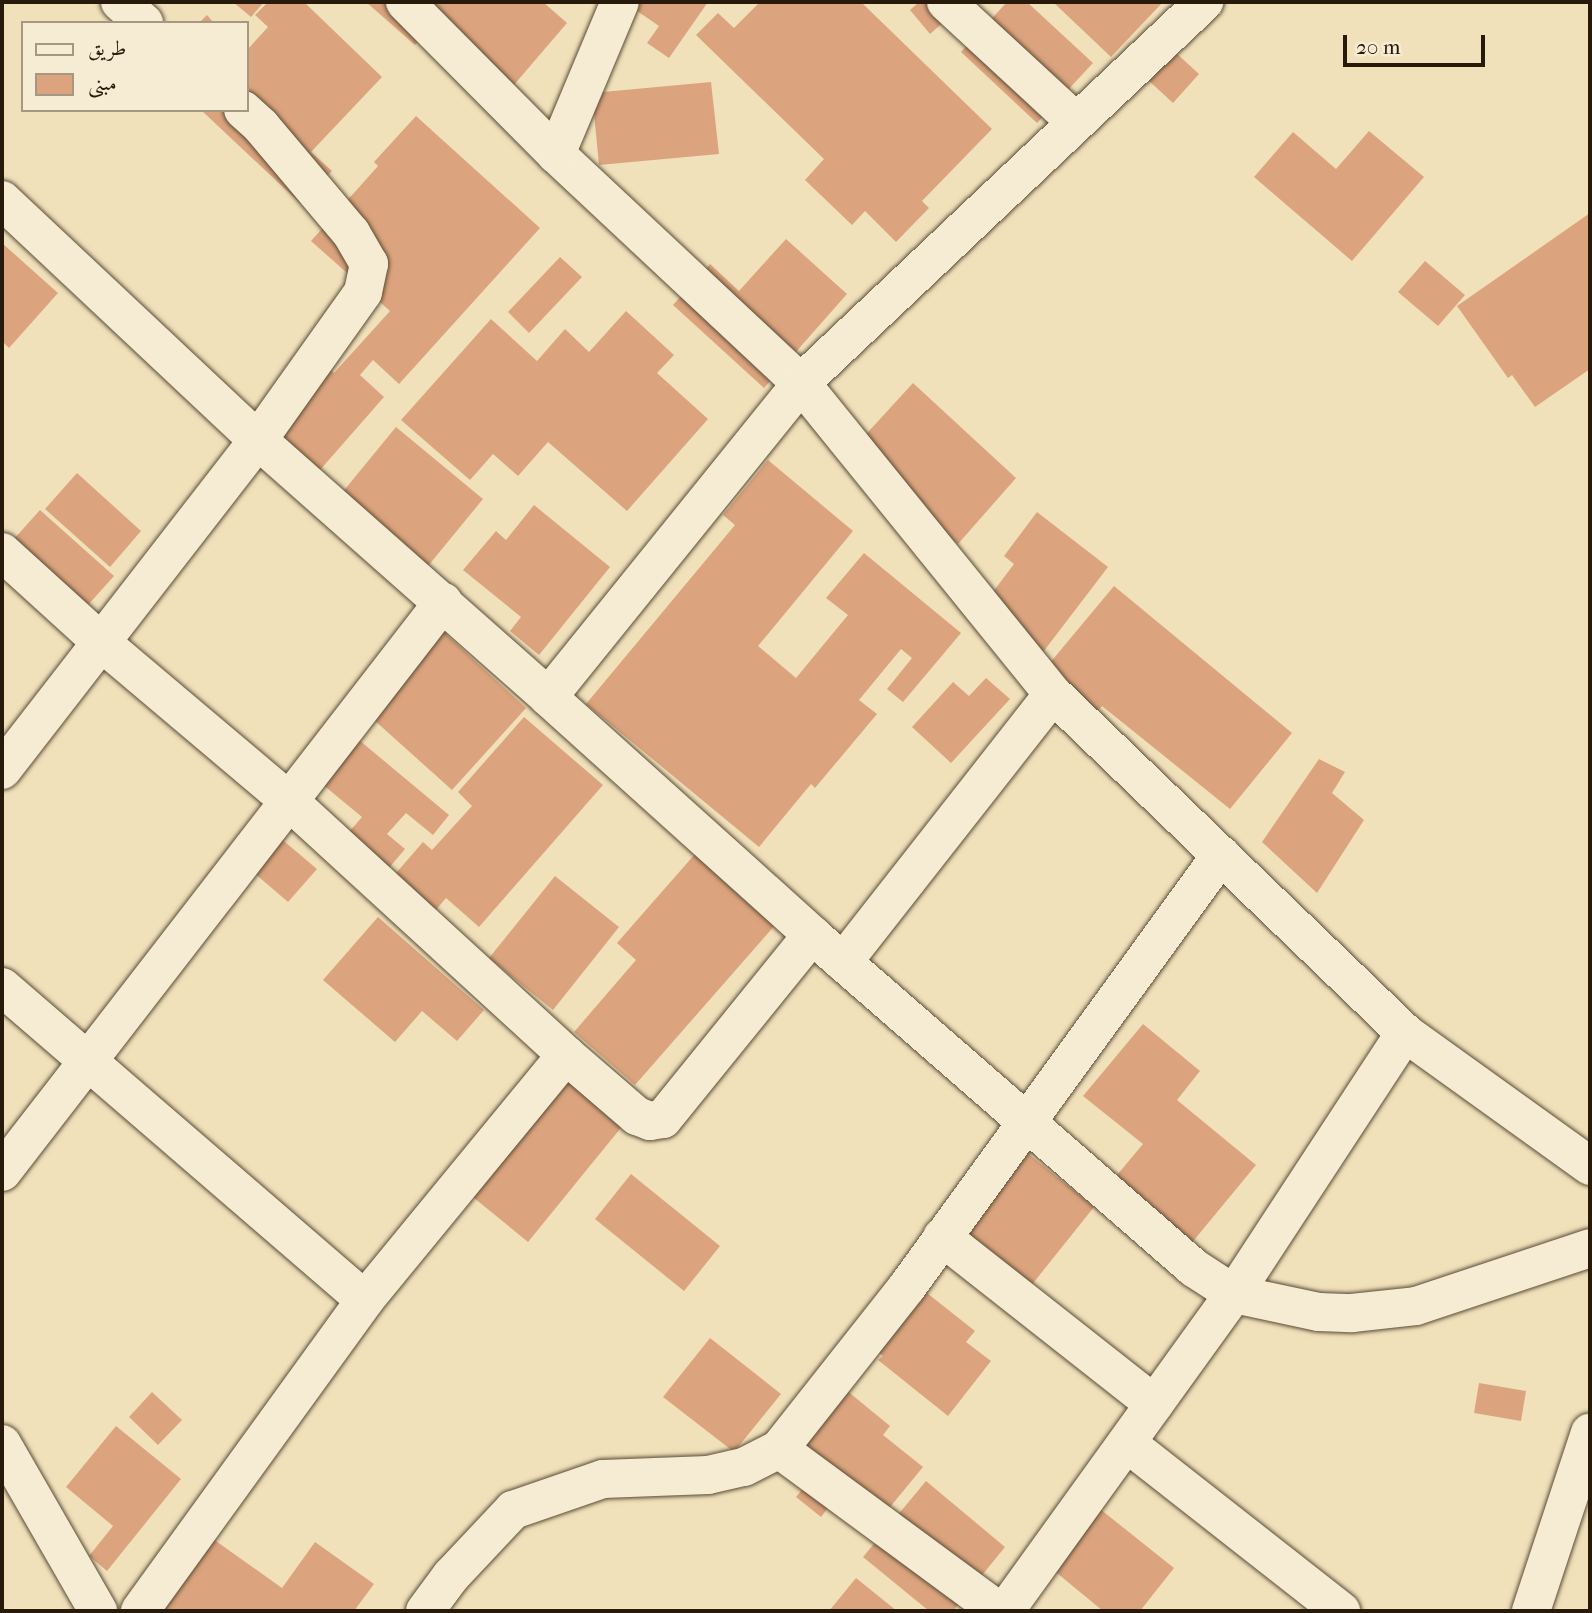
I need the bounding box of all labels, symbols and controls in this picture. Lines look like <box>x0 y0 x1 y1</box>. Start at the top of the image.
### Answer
legend <box>21 21 248 112</box>
scale bar <box>1347 21 1489 65</box>
text: 20 m <box>1356 35 1400 59</box>
text: طريق <box>88 36 126 60</box>
text: مبنى <box>88 71 117 95</box>

